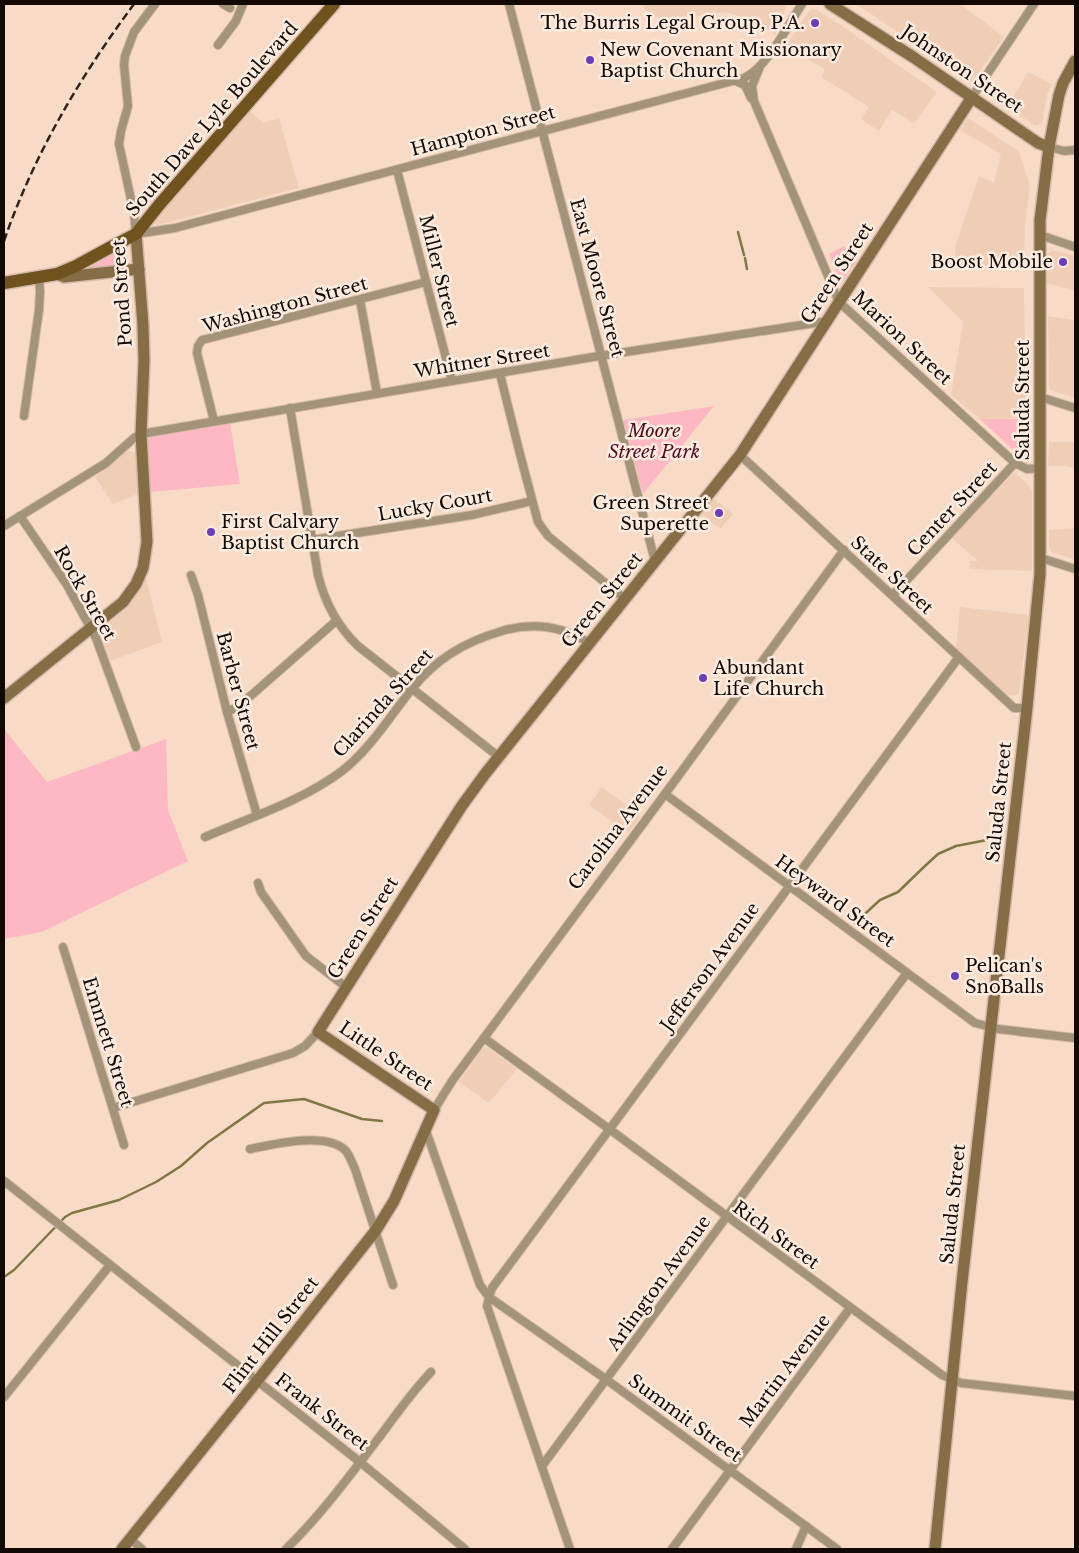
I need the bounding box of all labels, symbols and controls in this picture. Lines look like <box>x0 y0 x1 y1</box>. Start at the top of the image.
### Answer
place label: The Burris Legal Group, P.A. <box>540 12 805 34</box>
street label: South Dave Lyle Boulevard <box>122 17 302 221</box>
marker: The Burris Legal Group, P.A. <box>809 17 821 29</box>
street label: Johnston Street <box>895 19 1027 118</box>
place label: New Covenant Missionary Baptist Church <box>600 39 842 82</box>
marker: New Covenant Missionary Baptist Church <box>584 54 596 66</box>
street label: Hampton Street <box>408 101 558 161</box>
street label: East Moore Street <box>565 196 629 360</box>
street label: Miller Street <box>414 212 464 330</box>
street label: Green Street <box>796 218 878 328</box>
street label: Pond Street <box>107 238 137 347</box>
place label: Boost Mobile <box>931 251 1053 273</box>
marker: Boost Mobile <box>1057 256 1069 268</box>
street label: Washington Street <box>199 272 370 338</box>
street label: Marion Street <box>848 286 956 390</box>
street label: Whitner Street <box>412 339 552 383</box>
street label: Saluda Street <box>1012 339 1034 460</box>
park label: Moore Street Park <box>608 420 700 463</box>
street label: Center Street <box>902 457 1002 561</box>
street label: Lucky Court <box>376 484 494 526</box>
place label: Green Street Superette <box>593 492 709 535</box>
marker: Green Street Superette <box>713 507 725 519</box>
place label: First Calvary Baptist Church <box>221 511 359 554</box>
marker: First Calvary Baptist Church <box>205 526 217 538</box>
street label: State Street <box>846 531 938 619</box>
street label: Rock Street <box>49 542 121 644</box>
street label: Green Street <box>557 548 647 652</box>
street label: Barber Street <box>212 629 264 753</box>
street label: Clarinda Street <box>328 644 438 762</box>
place label: Abundant Life Church <box>712 657 824 700</box>
marker: Abundant Life Church <box>697 672 709 684</box>
street label: Saluda Street <box>982 741 1016 863</box>
street label: Carolina Avenue <box>564 760 672 894</box>
street label: Heyward Street <box>771 850 899 952</box>
street label: Green Street <box>323 873 403 983</box>
street label: Jefferson Avenue <box>655 898 764 1037</box>
place label: Pelican's SnoBalls <box>965 955 1044 998</box>
marker: Pelican's SnoBalls <box>949 970 961 982</box>
street label: Emmett Street <box>78 974 138 1110</box>
street label: Little Street <box>335 1017 437 1096</box>
street label: Saluda Street <box>936 1143 970 1265</box>
street label: Rich Street <box>728 1196 824 1274</box>
street label: Arlington Avenue <box>602 1211 715 1356</box>
street label: Flint Hill Street <box>219 1272 324 1398</box>
street label: Martin Avenue <box>735 1310 835 1432</box>
street label: Frank Street <box>271 1369 373 1456</box>
street label: Summit Street <box>624 1370 746 1467</box>

